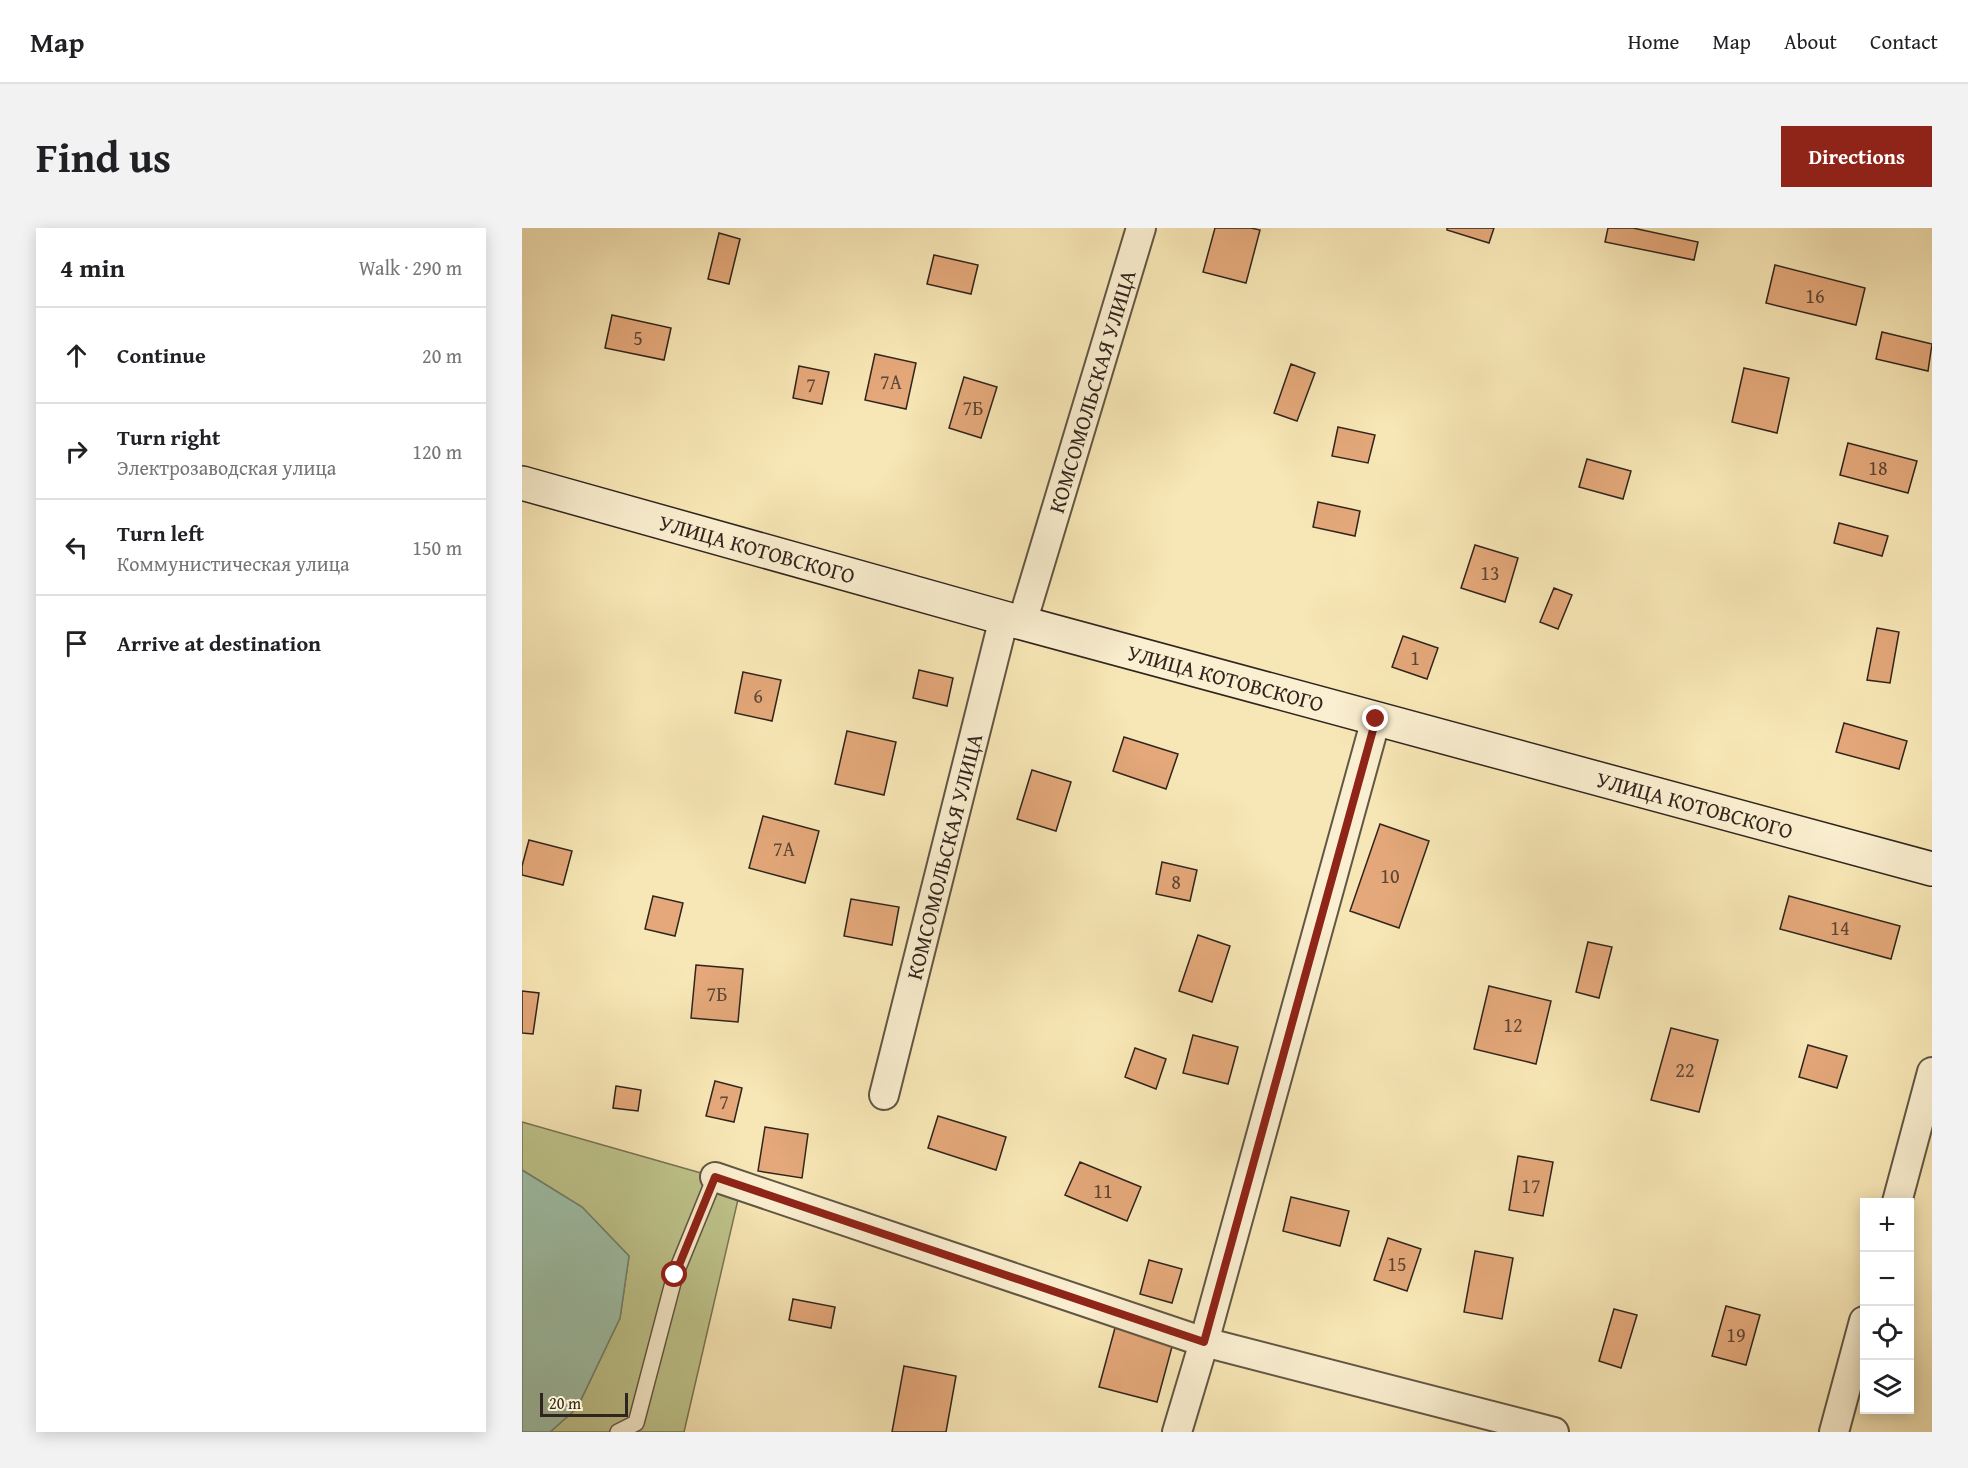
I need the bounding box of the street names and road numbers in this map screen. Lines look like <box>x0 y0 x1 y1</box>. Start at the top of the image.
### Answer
street label: КОМСОМОЛЬСКАЯ УЛИЦА <box>1040 265 1144 517</box>
street label: УЛИЦА КОТОВСКОГО <box>655 506 859 592</box>
street label: УЛИЦА КОТОВСКОГО <box>1124 636 1327 720</box>
street label: КОМСОМОЛЬСКАЯ УЛИЦА <box>898 729 991 983</box>
street label: УЛИЦА КОТОВСКОГО <box>1593 763 1797 847</box>

